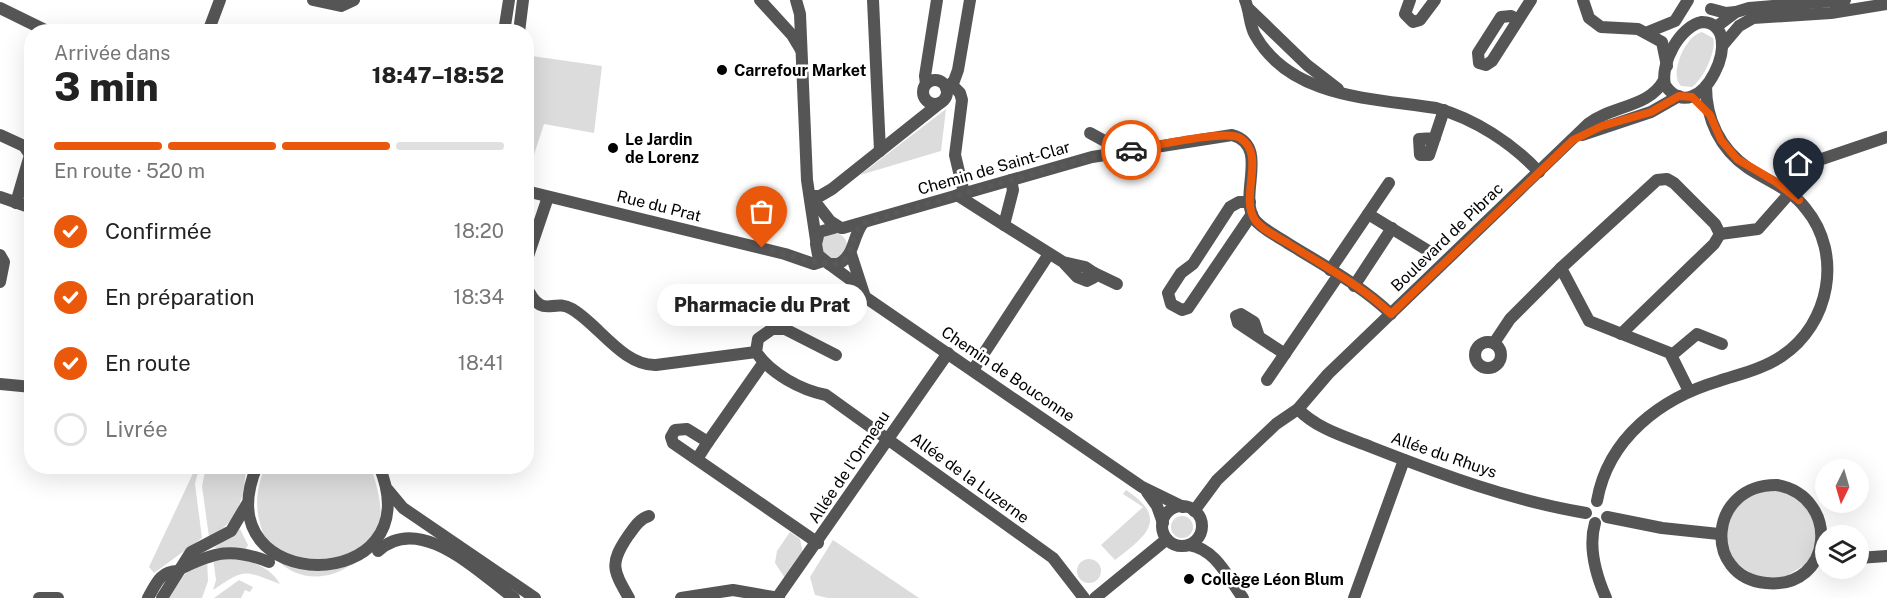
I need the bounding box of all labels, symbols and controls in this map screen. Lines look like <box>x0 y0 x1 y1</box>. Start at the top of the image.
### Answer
text: Arrivée dans <box>54 41 170 65</box>
place label: Carrefour Market <box>734 61 867 80</box>
text: 18:47–18:52 <box>372 62 504 88</box>
marker: Carrefour Market <box>715 63 729 77</box>
text: 3 min <box>54 64 159 110</box>
courier <box>1101 120 1161 180</box>
place label: Le Jardin de Lorenz <box>625 130 699 167</box>
icon: car <box>1115 134 1148 167</box>
street label: Chemin de Saint-Clar <box>916 137 1072 199</box>
pin <box>1773 138 1824 200</box>
marker: Le Jardin de Lorenz <box>606 141 620 155</box>
icon: home <box>1782 147 1815 180</box>
text: En route · 520 m <box>54 159 205 183</box>
street label: Boulevard de Pibrac <box>1387 179 1507 295</box>
street label: Rue du Prat <box>615 186 703 226</box>
pin <box>736 186 787 248</box>
icon: bag <box>745 195 778 228</box>
icon: check <box>54 215 87 248</box>
text: Confirmée <box>105 218 212 244</box>
text: 18:20 <box>454 219 504 243</box>
icon: check <box>54 281 87 314</box>
text: En préparation <box>105 284 255 310</box>
callout: Pharmacie du Prat <box>657 284 867 326</box>
text: 18:34 <box>453 285 504 309</box>
text: Pharmacie du Prat <box>674 293 850 317</box>
street label: Chemin de Bouconne <box>938 322 1078 426</box>
icon: check <box>54 347 87 380</box>
text: En route <box>105 350 191 376</box>
text: 18:41 <box>458 351 504 375</box>
street label: Allée de l'Ormeau <box>804 407 894 527</box>
text: Livrée <box>105 416 168 442</box>
street label: Allée du Rhuys <box>1389 428 1499 482</box>
street label: Allée de la Luzerne <box>907 429 1033 527</box>
north arrow <box>1815 459 1869 513</box>
map controls <box>1815 459 1869 579</box>
button: layers <box>1815 525 1869 579</box>
place label: Collège Léon Blum <box>1201 570 1344 589</box>
marker: Collège Léon Blum <box>1182 572 1196 586</box>

